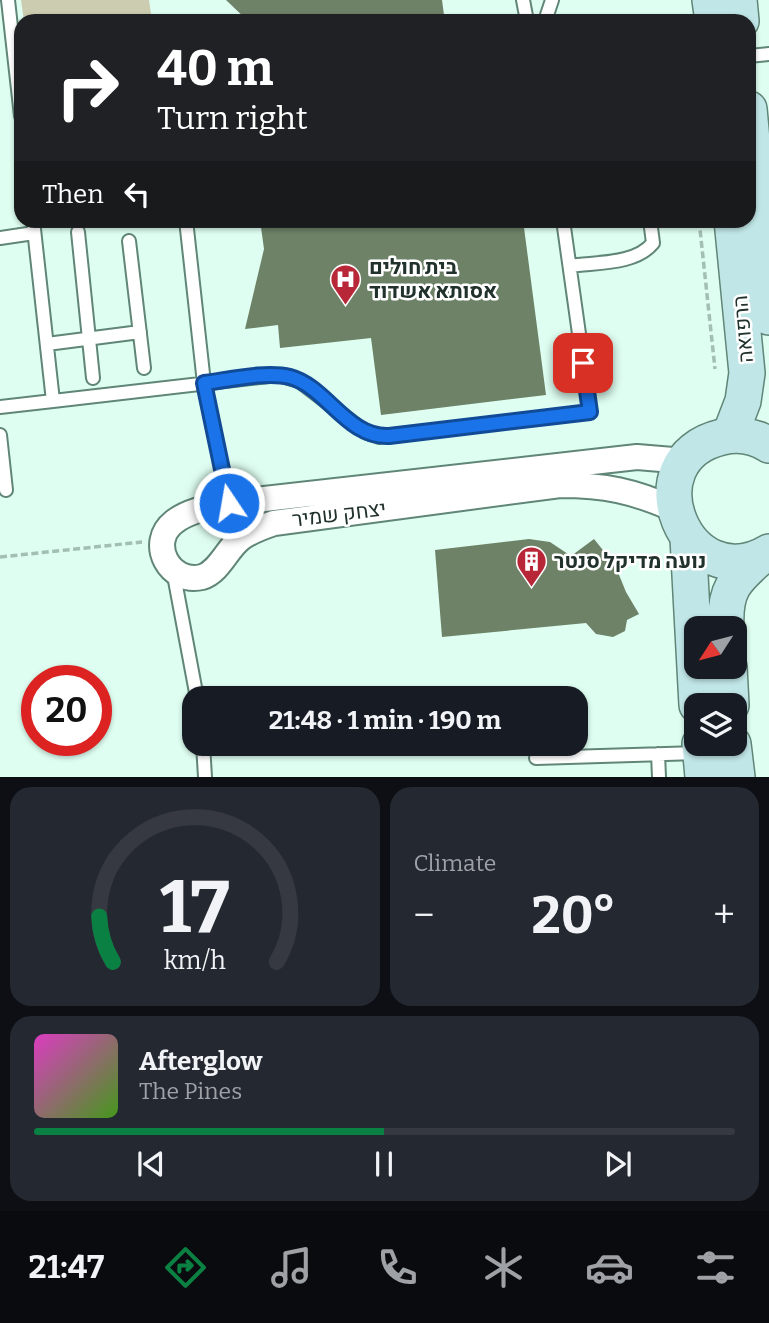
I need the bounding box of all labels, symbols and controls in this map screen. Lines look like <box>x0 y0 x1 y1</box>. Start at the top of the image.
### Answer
text: 40 m <box>157 39 274 98</box>
icon: right <box>42 42 133 133</box>
text: Turn right <box>157 99 308 137</box>
icon: left <box>118 175 156 213</box>
text: Then <box>42 179 104 210</box>
place label: בית חולים אסותא אשדוד <box>369 254 497 304</box>
hospital icon: בית חולים אסותא אשדוד <box>329 262 363 306</box>
street label: הרפואה <box>727 294 759 364</box>
pin <box>553 333 613 393</box>
icon: arrive <box>564 344 602 382</box>
position arrow <box>192 466 266 540</box>
street label: יצחק שמיר <box>291 495 387 533</box>
building icon: נועה מדיקל סנטר <box>514 544 548 588</box>
place label: נועה מדיקל סנטר <box>554 548 706 574</box>
north arrow <box>684 616 747 679</box>
map controls <box>684 616 747 756</box>
speed limit sign: 20 <box>21 665 112 756</box>
button: layers <box>684 693 747 756</box>
text: 21:48 · 1 min · 190 m <box>269 705 501 736</box>
text: Climate <box>414 849 496 877</box>
text: 17 <box>160 865 230 952</box>
text: 20° <box>532 884 616 947</box>
text: − <box>414 892 434 938</box>
text: + <box>713 892 735 938</box>
text: km/h <box>164 946 226 976</box>
text: Afterglow <box>139 1046 262 1077</box>
text: The Pines <box>139 1077 242 1105</box>
icon: previous <box>132 1145 170 1183</box>
icon: pause <box>365 1145 403 1183</box>
icon: next <box>599 1145 637 1183</box>
icon: directions <box>161 1243 210 1292</box>
icon: music <box>267 1243 316 1292</box>
icon: phone <box>373 1243 422 1292</box>
icon: climate <box>479 1243 528 1292</box>
icon: car <box>585 1243 634 1292</box>
icon: filters <box>691 1243 740 1292</box>
text: 21:47 <box>29 1248 104 1286</box>

